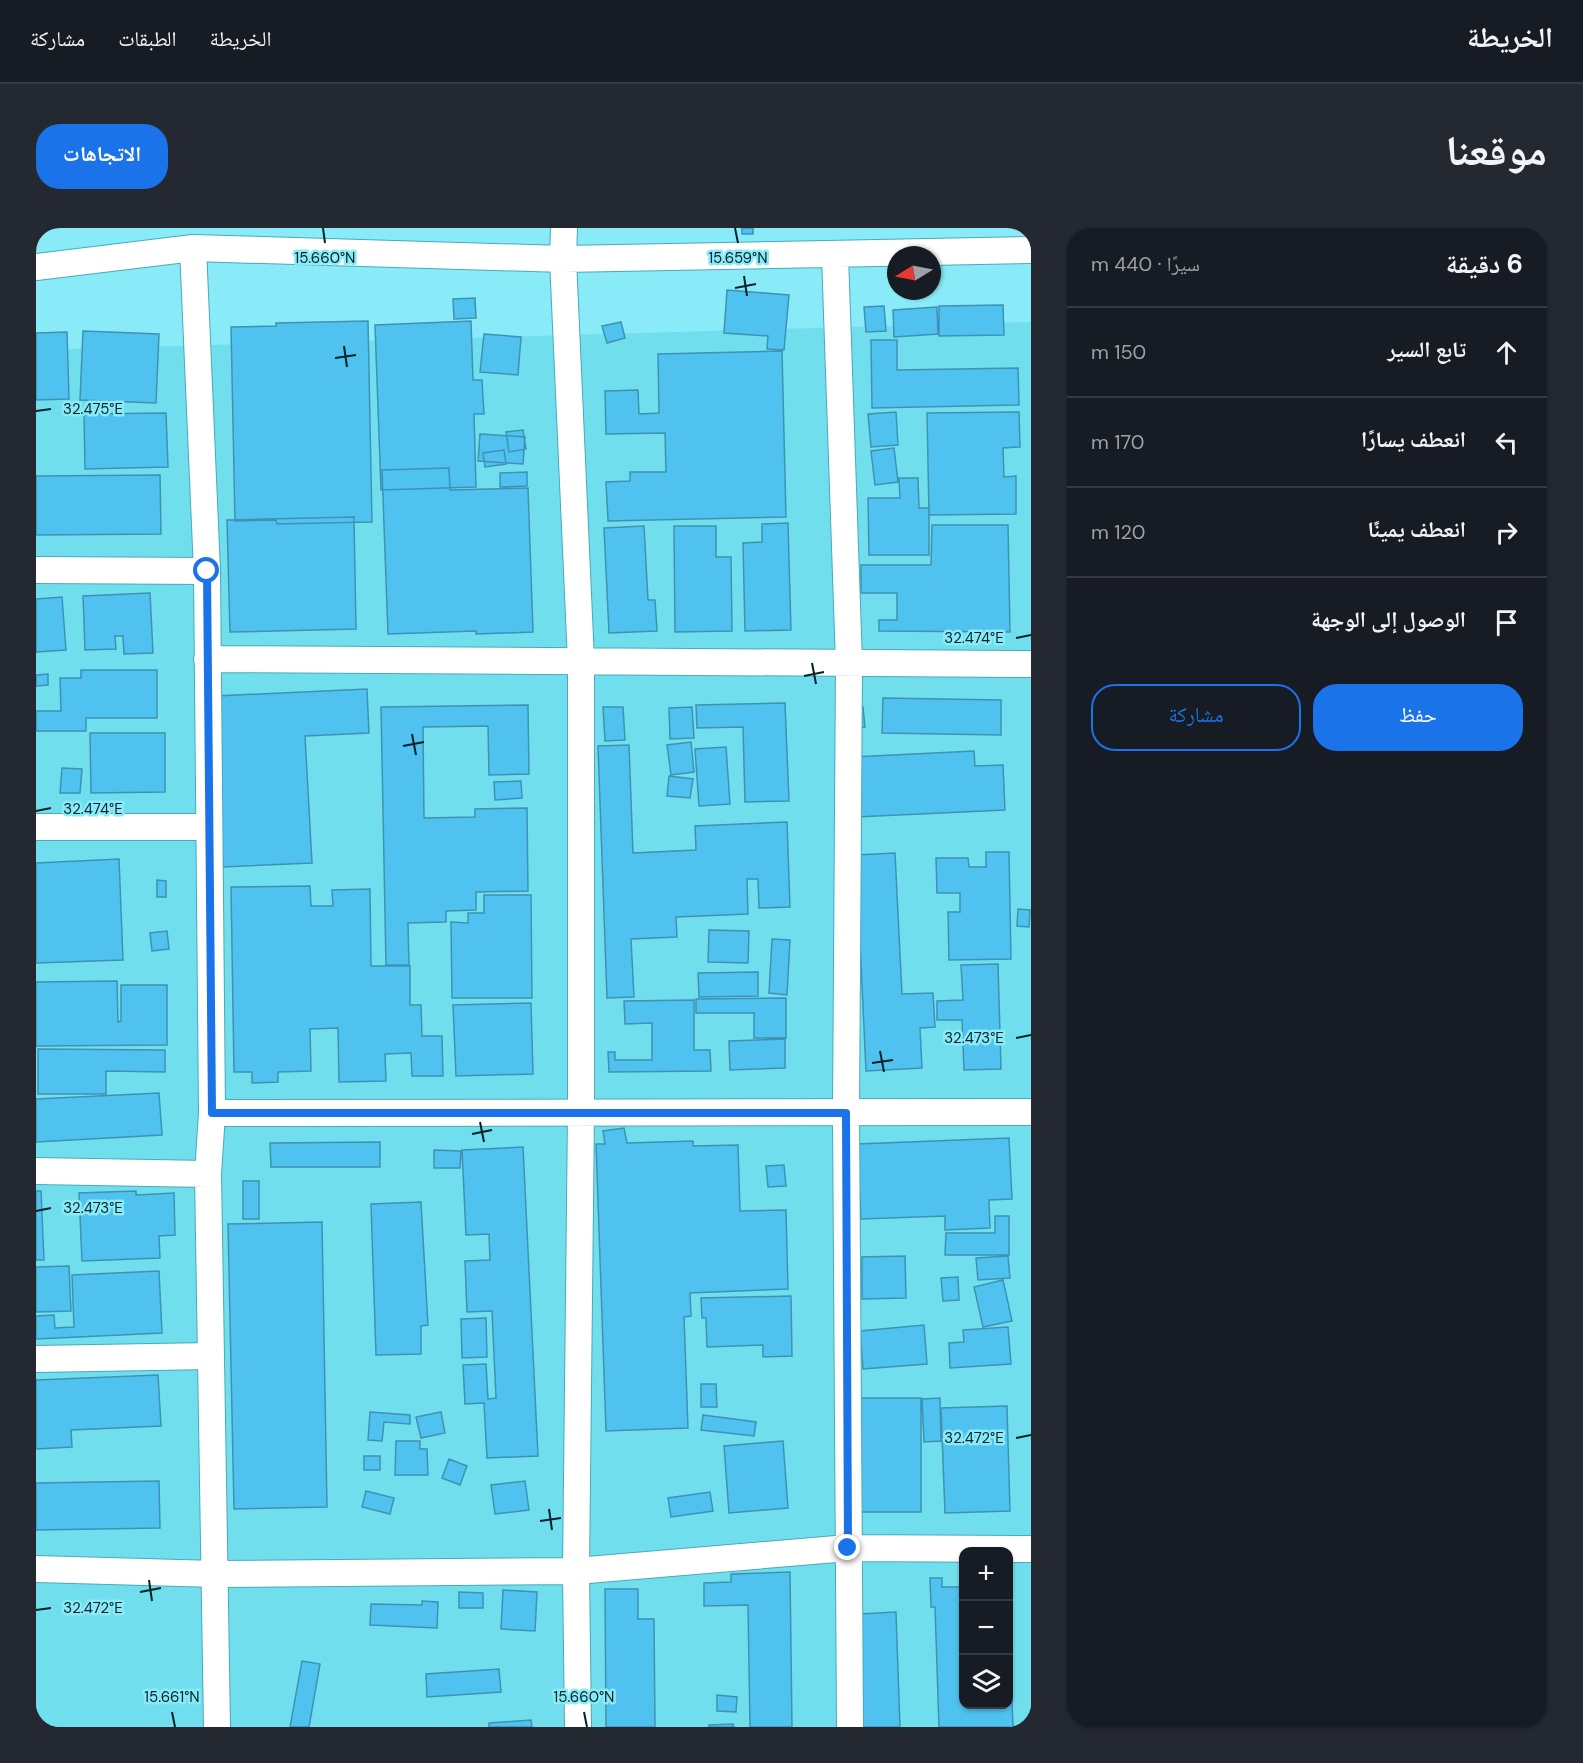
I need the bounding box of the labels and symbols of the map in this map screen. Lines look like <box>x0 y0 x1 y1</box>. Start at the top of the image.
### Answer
north arrow <box>887 246 941 300</box>
text: 15.660°N <box>295 248 355 268</box>
text: 15.659°N <box>708 248 768 268</box>
text: 32.475°E <box>63 399 123 419</box>
route start <box>193 557 219 583</box>
text: 32.474°E <box>944 628 1004 648</box>
text: 32.474°E <box>63 799 123 819</box>
text: 32.473°E <box>944 1028 1004 1048</box>
text: 32.473°E <box>63 1198 123 1218</box>
text: 32.472°E <box>944 1428 1004 1448</box>
route end <box>834 1534 860 1560</box>
text: 32.472°E <box>63 1598 123 1618</box>
text: 15.661°N <box>144 1687 200 1707</box>
text: 15.660°N <box>554 1687 614 1707</box>

